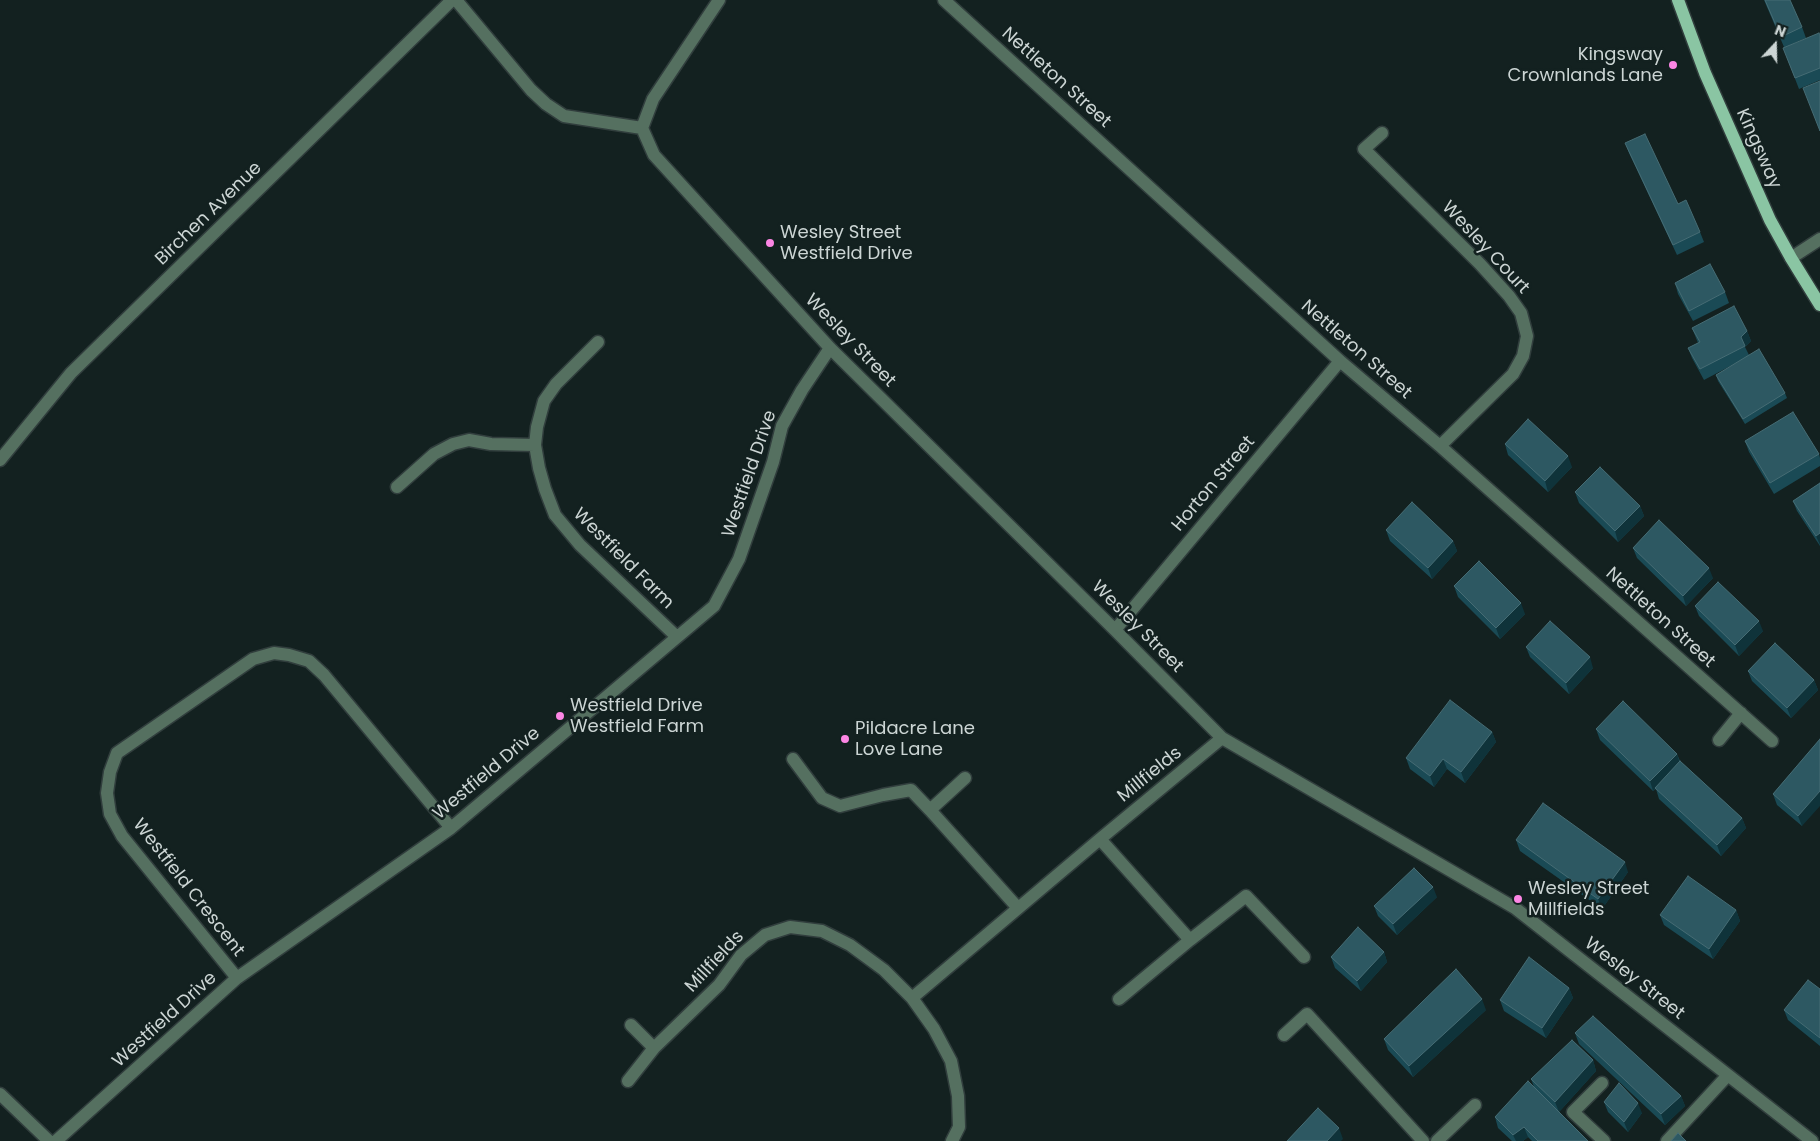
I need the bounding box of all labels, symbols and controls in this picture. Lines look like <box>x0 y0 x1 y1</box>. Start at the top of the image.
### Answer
north arrow <box>1750 20 1800 70</box>
text: N <box>1772 20 1789 42</box>
street label: Nettleton Street <box>997 23 1115 133</box>
place label: Kingsway Crownlands Lane <box>1507 44 1663 86</box>
marker: Kingsway Crownlands Lane <box>1667 59 1679 71</box>
street label: Kingsway <box>1731 106 1785 192</box>
street label: Birchen Avenue <box>151 158 267 270</box>
street label: Wesley Court <box>1437 197 1533 299</box>
place label: Wesley Street Westfield Drive <box>780 222 913 264</box>
marker: Wesley Street Westfield Drive <box>764 237 776 249</box>
street label: Wesley Street <box>800 290 900 392</box>
street label: Nettleton Street <box>1296 296 1416 404</box>
street label: Westfield Drive <box>718 408 782 540</box>
street label: Horton Street <box>1168 432 1260 536</box>
street label: Westfield Farm <box>568 504 678 614</box>
street label: Nettleton Street <box>1601 563 1719 673</box>
street label: Wesley Street <box>1086 576 1188 678</box>
place label: Westfield Drive Westfield Farm <box>570 695 704 738</box>
marker: Westfield Drive Westfield Farm <box>554 710 566 722</box>
place label: Pildacre Lane Love Lane <box>855 718 975 761</box>
street label: Westfield Drive <box>429 723 545 825</box>
marker: Pildacre Lane Love Lane <box>839 733 851 745</box>
street label: Millfields <box>1114 743 1186 807</box>
street label: Westfield Crescent <box>127 815 249 961</box>
place label: Wesley Street Millfields <box>1528 878 1649 921</box>
marker: Wesley Street Millfields <box>1512 893 1524 905</box>
street label: Millfields <box>681 927 749 997</box>
street label: Wesley Street <box>1580 933 1688 1025</box>
street label: Westfield Drive <box>108 968 222 1072</box>

